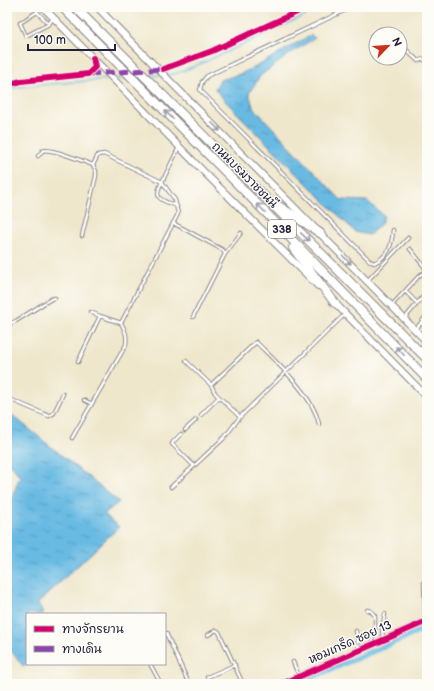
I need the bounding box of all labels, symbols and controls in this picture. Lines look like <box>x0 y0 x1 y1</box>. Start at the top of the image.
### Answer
scale bar <box>28 26 115 52</box>
north arrow <box>368 26 408 66</box>
text: 100 m <box>34 33 66 48</box>
text: N <box>389 35 404 48</box>
one-way arrow <box>164 110 174 120</box>
one-way arrow <box>211 122 221 132</box>
street label: ถนนบรมราชชนนี <box>208 139 281 212</box>
one-way arrow <box>256 203 265 213</box>
road number: 338 <box>268 220 296 238</box>
one-way arrow <box>300 232 310 242</box>
one-way arrow <box>342 255 352 265</box>
one-way arrow <box>395 346 405 356</box>
legend <box>26 613 166 665</box>
street label: หอมเกร็ด ซอย 13 <box>306 616 394 668</box>
text: ทางจักรยาน <box>62 622 124 637</box>
text: ทางเดิน <box>62 642 102 657</box>

